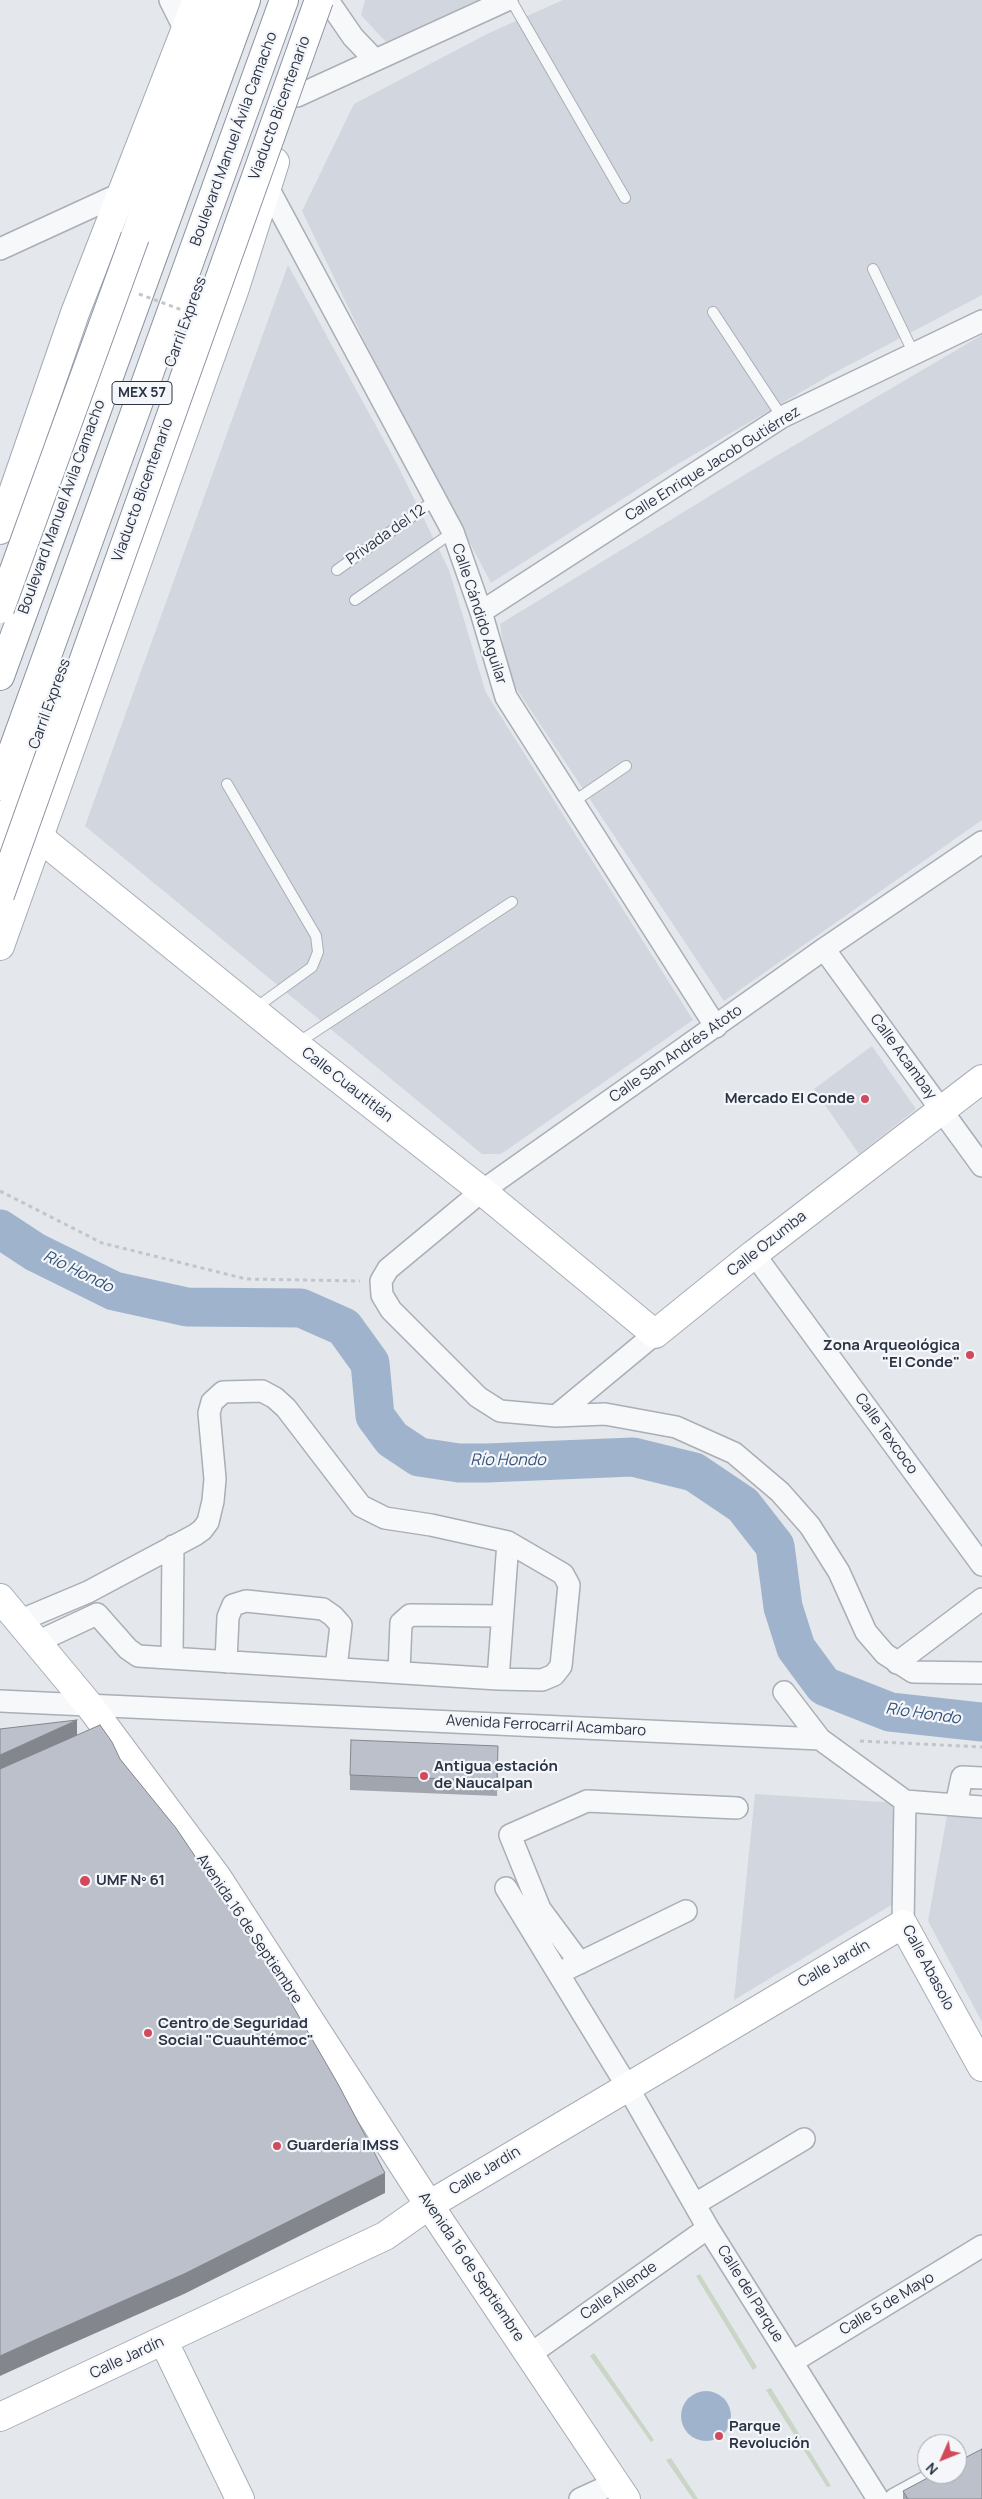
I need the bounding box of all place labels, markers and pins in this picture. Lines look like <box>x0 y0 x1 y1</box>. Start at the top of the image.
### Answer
place label: Mercado El Conde <box>725 1090 855 1108</box>
marker: Mercado El Conde <box>859 1093 871 1105</box>
place label: Zona Arqueológica "El Conde" <box>823 1337 960 1372</box>
marker: Zona Arqueológica "El Conde" <box>964 1349 976 1361</box>
place label: Antigua estación de Naucalpan <box>434 1758 558 1793</box>
marker: Antigua estación de Naucalpan <box>418 1770 430 1782</box>
place label: UMF Nº 61 <box>96 1872 165 1890</box>
marker: UMF Nº 61 <box>78 1874 92 1888</box>
place label: Centro de Seguridad Social "Cuauhtémoc" <box>158 2015 314 2050</box>
marker: Centro de Seguridad Social "Cuauhtémoc" <box>142 2027 154 2039</box>
place label: Guardería IMSS <box>287 2137 399 2155</box>
marker: Guardería IMSS <box>271 2140 283 2152</box>
place label: Parque Revolución <box>729 2418 810 2453</box>
marker: Parque Revolución <box>713 2430 725 2442</box>

